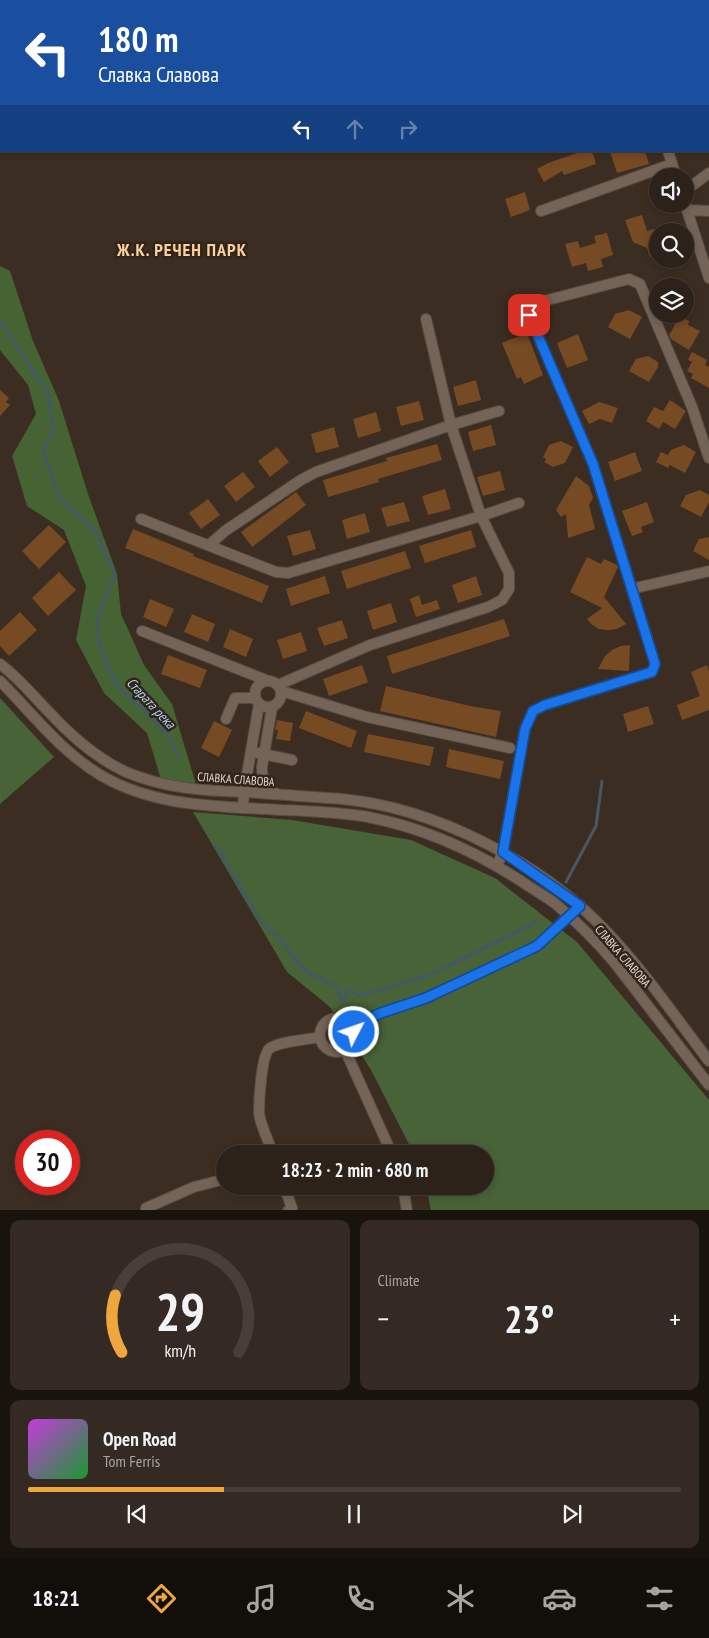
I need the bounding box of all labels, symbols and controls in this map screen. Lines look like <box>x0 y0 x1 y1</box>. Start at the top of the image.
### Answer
text: 180 m <box>98 16 179 62</box>
icon: left <box>15 20 80 85</box>
text: Славка Славова <box>98 60 219 88</box>
icon: left <box>288 115 316 143</box>
icon: ahead <box>341 115 369 143</box>
icon: right <box>394 115 422 143</box>
map controls <box>649 168 694 323</box>
button: sound <box>649 168 694 213</box>
button: search <box>649 223 694 268</box>
district label: Ж.К. РЕЧЕН ПАРК <box>116 238 247 261</box>
button: layers <box>649 278 694 323</box>
pin <box>508 294 550 336</box>
icon: arrive <box>515 301 543 329</box>
water label: Старата река <box>123 674 180 733</box>
street label: СЛАВКА СЛАВОВА <box>197 769 275 789</box>
street label: СЛАВКА СЛАВОВА <box>592 922 654 990</box>
position arrow <box>327 1005 379 1057</box>
speed limit sign: 30 <box>15 1130 80 1195</box>
text: 18:23 · 2 min · 680 m <box>282 1158 428 1182</box>
text: Climate <box>378 1270 420 1290</box>
text: 29 <box>155 1278 205 1345</box>
text: 23° <box>504 1294 554 1343</box>
text: − <box>378 1300 389 1337</box>
text: + <box>669 1300 681 1337</box>
text: km/h <box>164 1339 196 1362</box>
text: Open Road <box>103 1427 176 1451</box>
text: Tom Ferris <box>103 1451 160 1471</box>
icon: previous <box>123 1500 151 1528</box>
icon: pause <box>340 1500 368 1528</box>
icon: next <box>558 1500 586 1528</box>
icon: directions <box>144 1581 179 1616</box>
icon: music <box>244 1581 279 1616</box>
icon: phone <box>343 1581 378 1616</box>
icon: climate <box>443 1581 478 1616</box>
icon: car <box>542 1581 577 1616</box>
icon: filters <box>642 1581 677 1616</box>
text: 18:21 <box>32 1584 80 1612</box>

